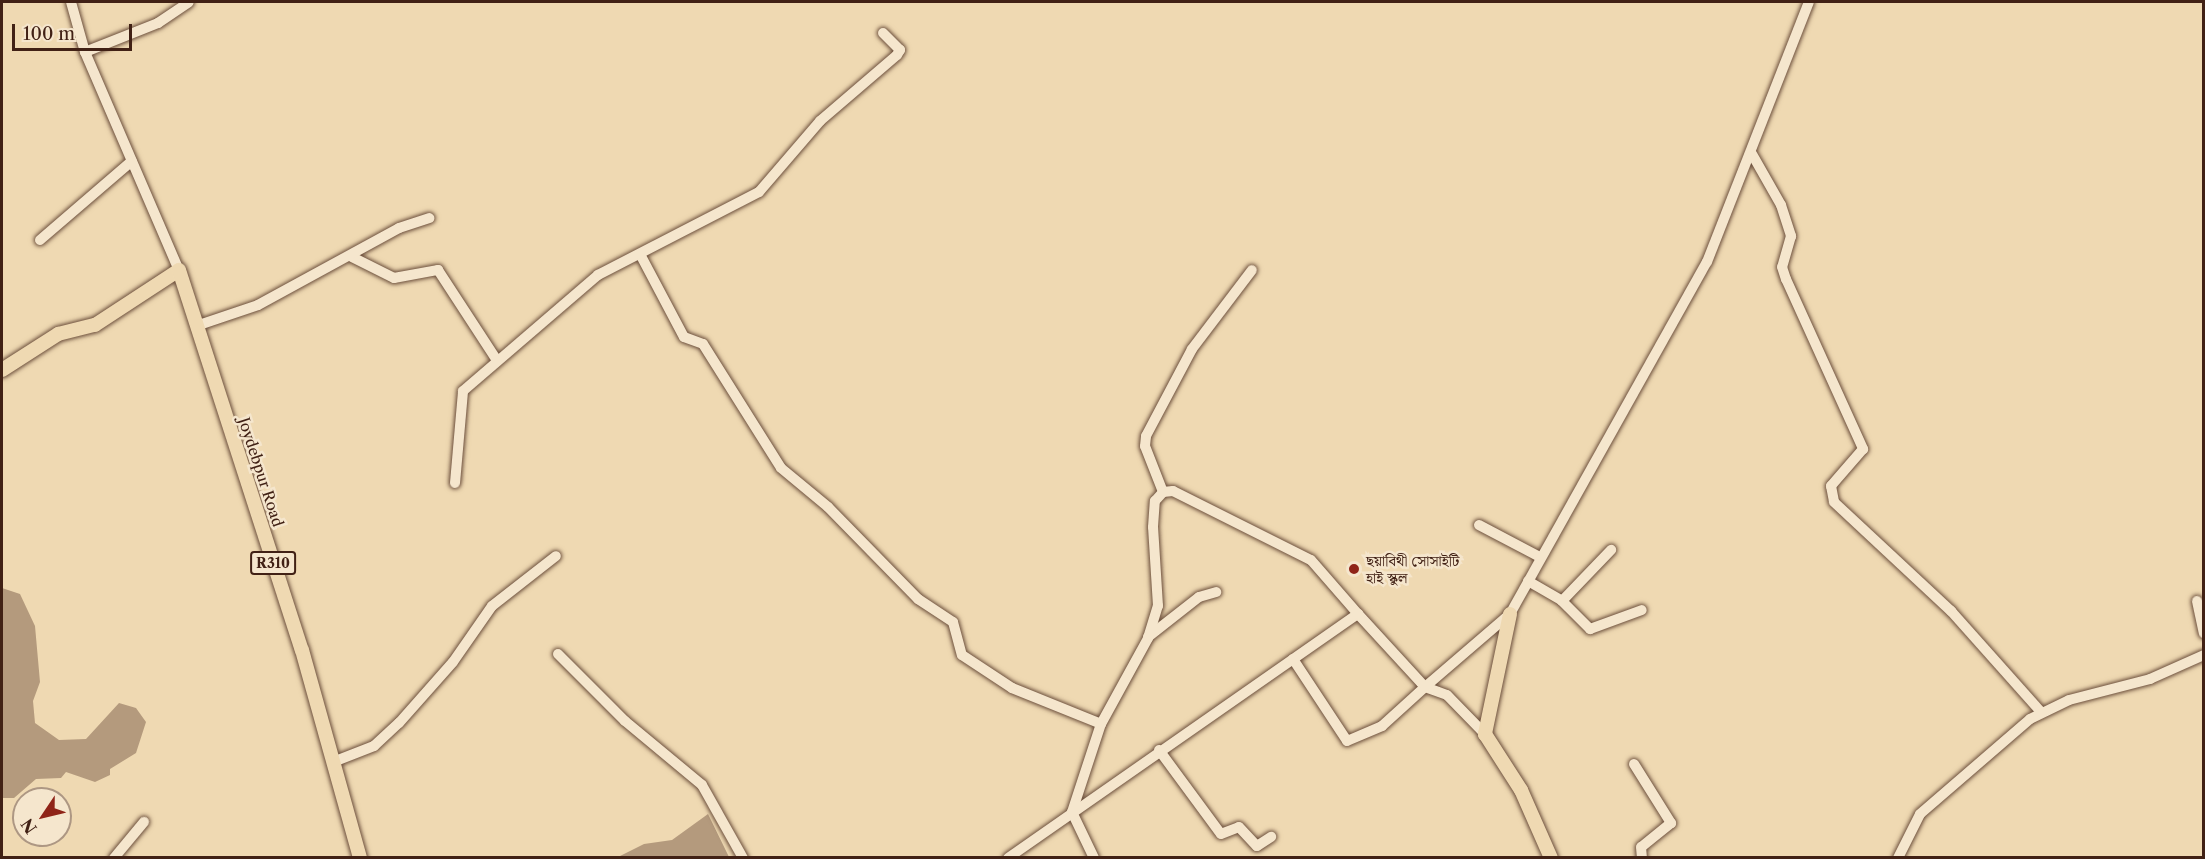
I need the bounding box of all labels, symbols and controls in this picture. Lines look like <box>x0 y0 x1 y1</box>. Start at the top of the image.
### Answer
scale bar <box>15 12 135 50</box>
text: 100 m <box>23 23 75 45</box>
street label: Joydebpur Road <box>235 415 287 529</box>
place label: ছয়াবিথী সোসাইটি হাই স্কুল <box>1366 551 1459 586</box>
road number: R310 <box>249 552 297 574</box>
marker: ছয়াবিথী সোসাইটি হাই স্কুল <box>1347 562 1361 576</box>
north arrow <box>12 787 72 847</box>
text: N <box>17 815 41 838</box>

